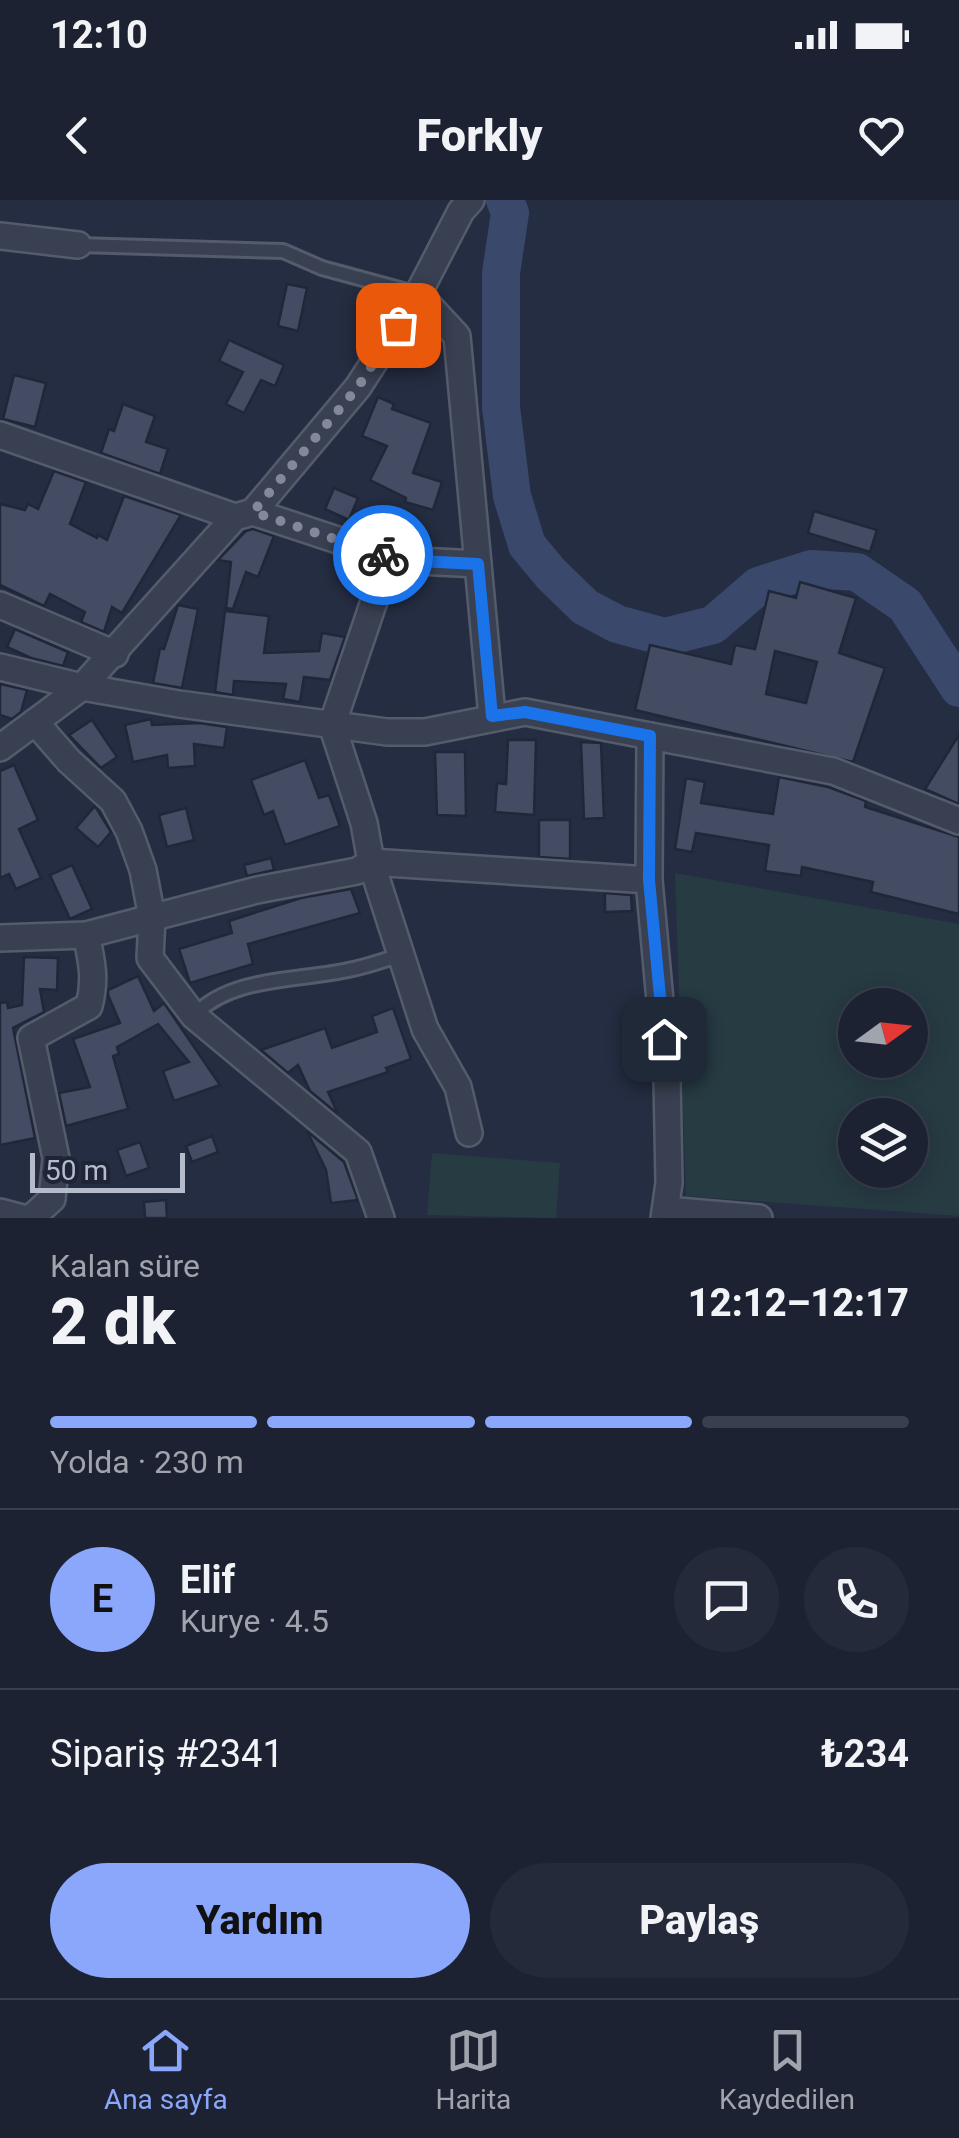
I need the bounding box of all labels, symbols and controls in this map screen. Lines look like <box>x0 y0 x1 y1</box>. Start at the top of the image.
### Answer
text: 12:10 <box>50 13 148 57</box>
icon: back <box>50 108 105 163</box>
icon: heart <box>854 108 909 163</box>
text: Forkly <box>417 109 542 162</box>
pin <box>356 283 441 368</box>
icon: bag <box>371 298 426 353</box>
courier <box>333 505 433 605</box>
icon: bike <box>356 528 411 583</box>
north arrow <box>838 988 928 1078</box>
map controls <box>838 988 928 1188</box>
pin <box>622 997 707 1082</box>
icon: home <box>637 1012 692 1067</box>
button: layers <box>838 1098 928 1188</box>
scale bar <box>30 1148 185 1193</box>
text: 50 m <box>45 1154 108 1187</box>
text: Kalan süre <box>50 1247 200 1285</box>
text: 12:12–12:17 <box>688 1281 909 1325</box>
text: 2 dk <box>50 1284 175 1360</box>
text: Yolda · 230 m <box>50 1443 244 1481</box>
button: chat <box>674 1547 779 1652</box>
button: phone <box>804 1547 909 1652</box>
text: Elif <box>180 1558 235 1602</box>
text: E <box>92 1577 113 1621</box>
text: Kurye · 4.5 <box>180 1602 329 1640</box>
text: Sipariş #2341 <box>50 1732 284 1776</box>
text: ₺234 <box>821 1732 909 1776</box>
button: Yardım <box>50 1863 470 1978</box>
button: Paylaş <box>490 1863 909 1978</box>
tab: Ana sayfa <box>104 2023 228 2116</box>
tab: Harita <box>435 2023 511 2116</box>
tab: Kaydedilen <box>719 2023 855 2116</box>

